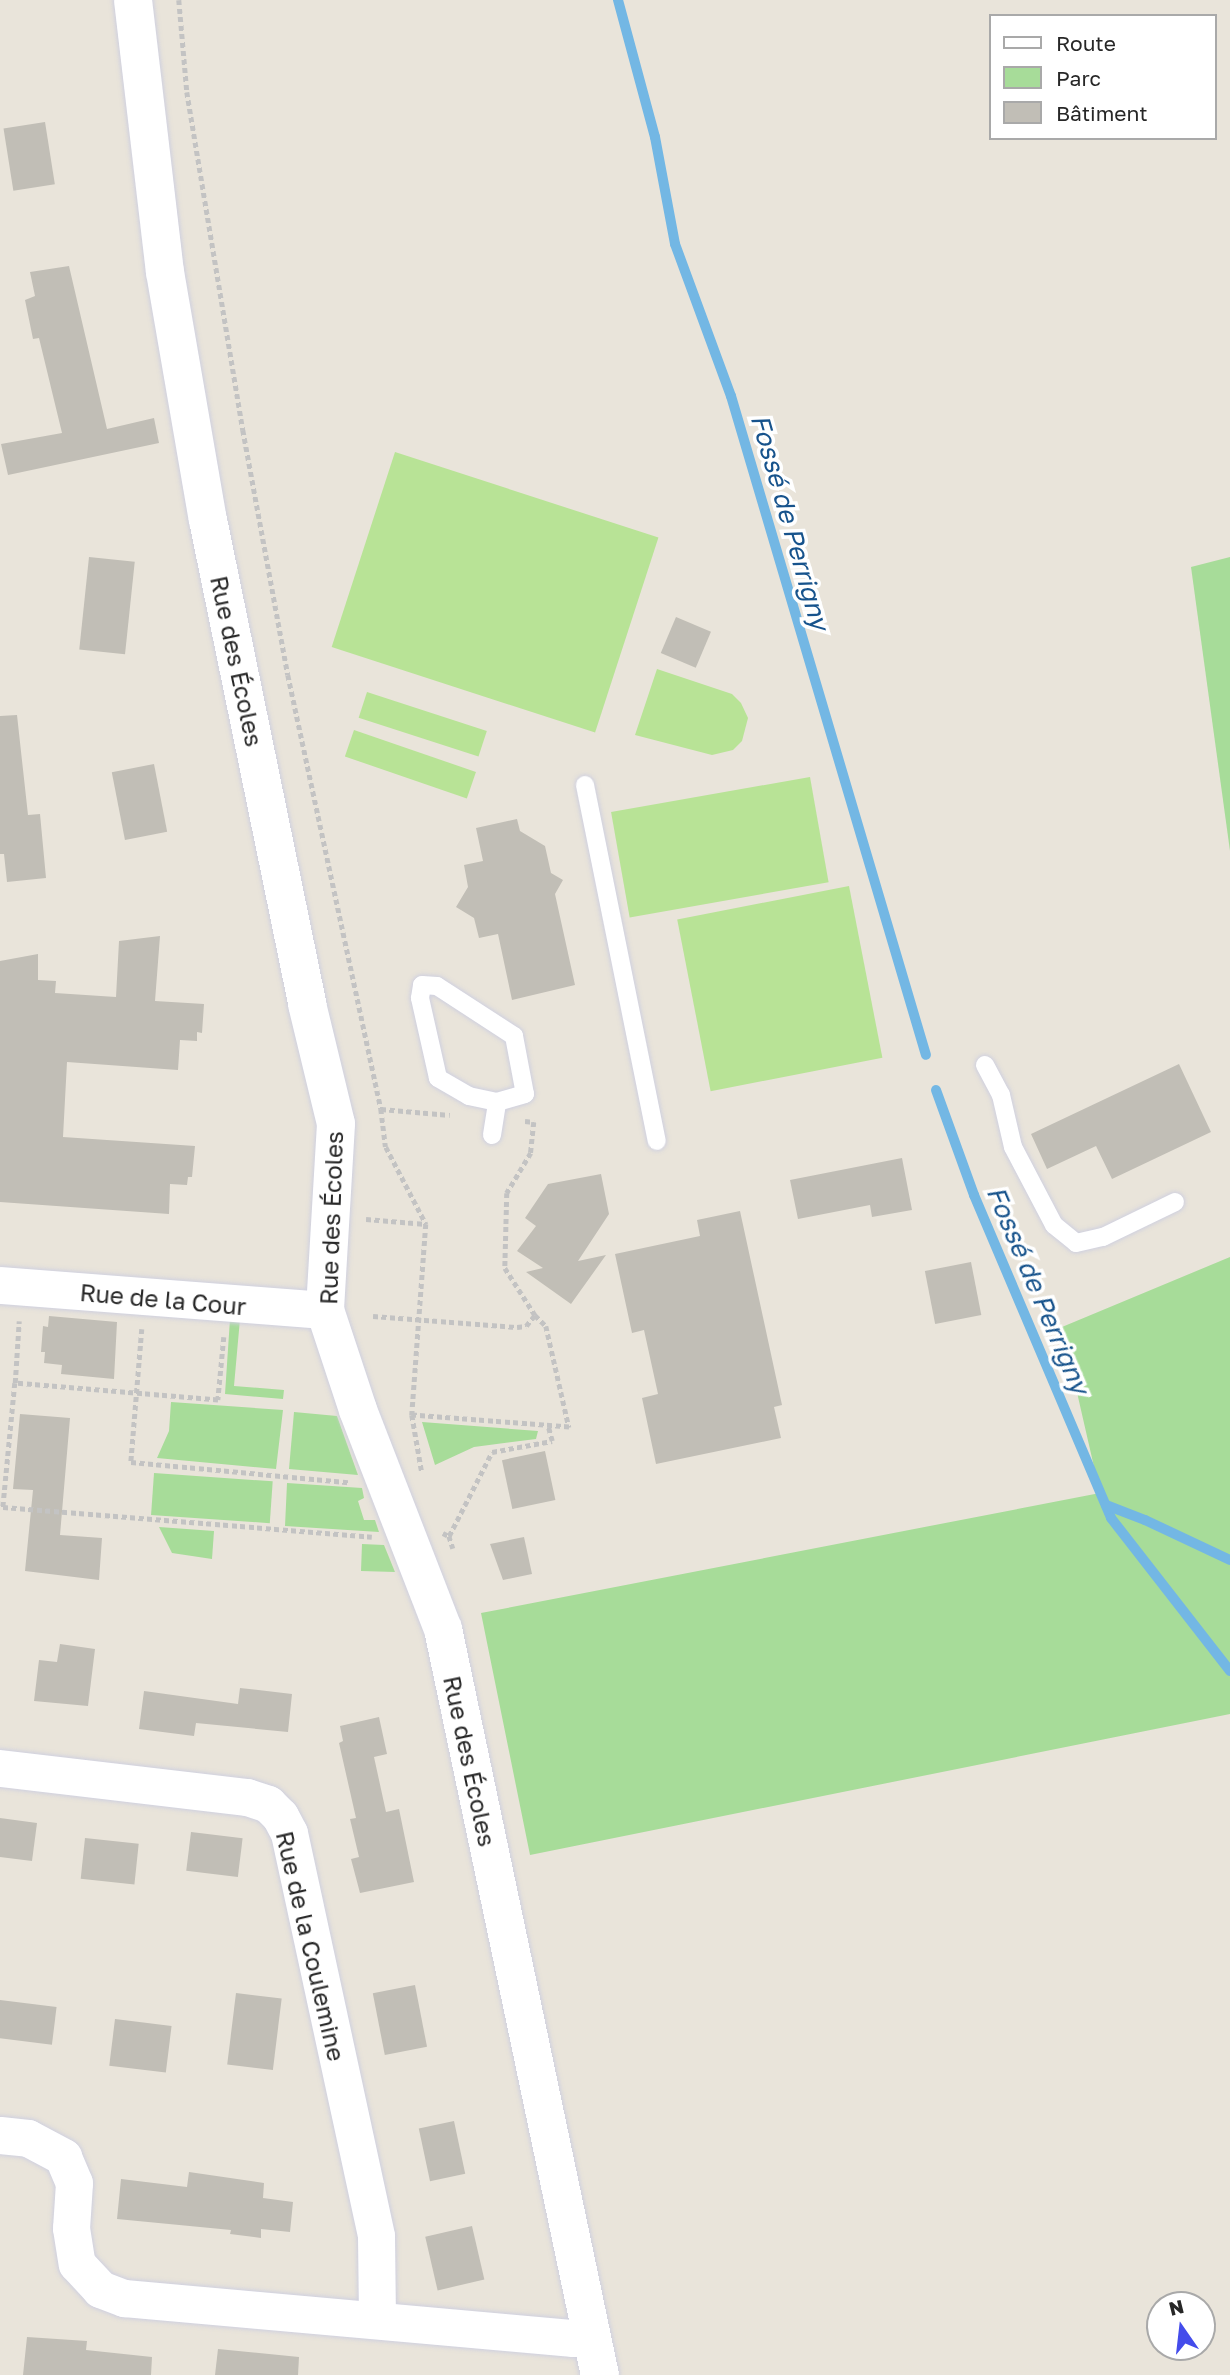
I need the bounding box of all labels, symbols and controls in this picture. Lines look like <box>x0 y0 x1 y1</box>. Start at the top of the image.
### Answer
legend <box>988 14 1216 140</box>
text: Route <box>1056 30 1116 56</box>
text: Parc <box>1056 65 1101 91</box>
text: Bâtiment <box>1056 100 1148 126</box>
water label: Fossé de Perrigny <box>744 411 836 633</box>
street label: Rue des Écoles <box>205 573 269 749</box>
street label: Rue des Écoles <box>314 1131 348 1305</box>
water label: Fossé de Perrigny <box>980 1181 1096 1399</box>
street label: Rue de la Cour <box>79 1277 247 1321</box>
street label: Rue des Écoles <box>438 1673 502 1849</box>
street label: Rue de la Coulemine <box>271 1828 351 2064</box>
north arrow <box>1146 2291 1216 2361</box>
text: N <box>1166 2294 1186 2320</box>

